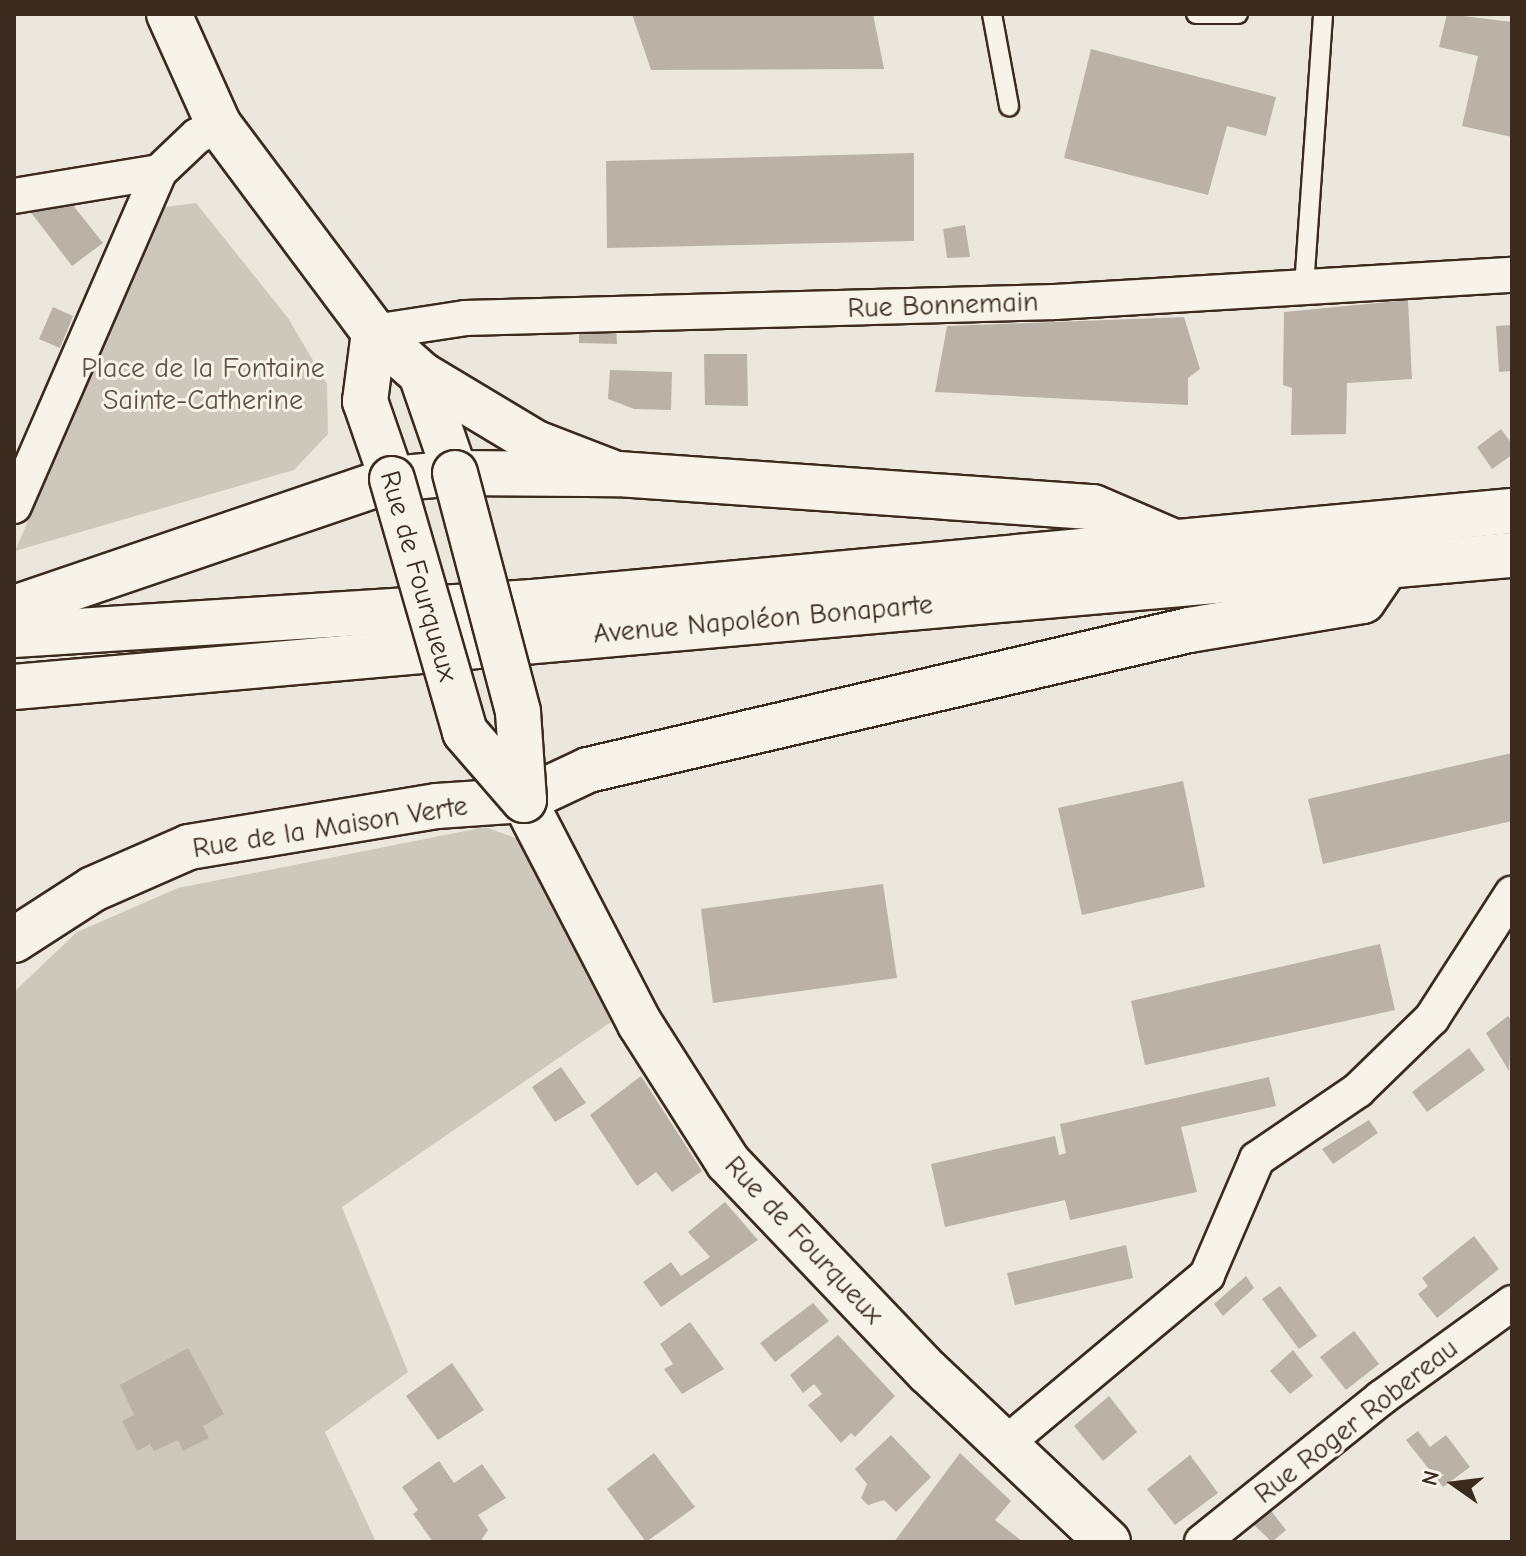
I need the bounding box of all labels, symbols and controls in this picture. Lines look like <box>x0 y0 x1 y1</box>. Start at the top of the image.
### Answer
street label: Rue Bonnemain <box>847 285 1039 325</box>
park label: Place de la Fontaine Sainte-Catherine <box>81 351 325 417</box>
street label: Rue de Fourqueux <box>373 467 465 685</box>
street label: Avenue Napoléon Bonaparte <box>592 587 934 651</box>
street label: Rue de la Maison Verte <box>190 789 470 865</box>
street label: Rue de Fourqueux <box>718 1149 890 1331</box>
street label: Rue Roger Robereau <box>1248 1331 1464 1511</box>
north arrow <box>1414 1444 1494 1524</box>
text: N <box>1416 1468 1445 1488</box>

